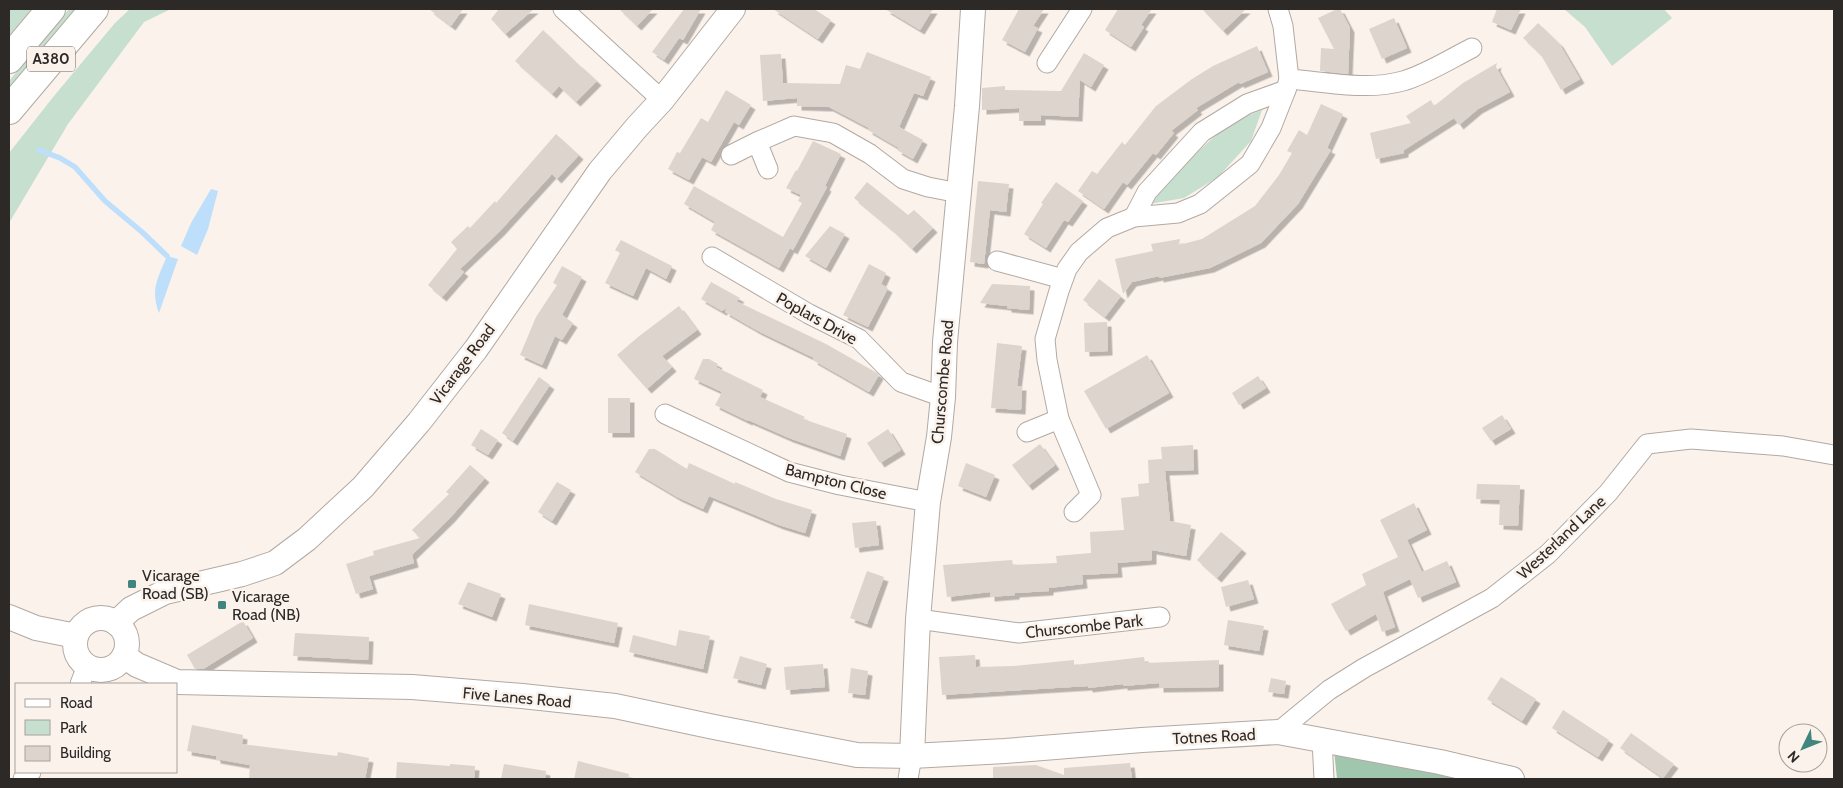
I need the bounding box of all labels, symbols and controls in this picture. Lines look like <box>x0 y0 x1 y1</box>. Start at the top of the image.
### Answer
road number: A380 <box>27 46 75 72</box>
street label: Poplars Drive <box>773 288 860 348</box>
street label: Churscombe Road <box>928 319 957 445</box>
street label: Vicarage Road <box>426 320 499 408</box>
street label: Bampton Close <box>783 460 889 503</box>
street label: Westerland Lane <box>1513 492 1609 583</box>
place label: Vicarage Road (SB) <box>142 566 209 603</box>
marker: Vicarage Road (SB) <box>126 578 138 590</box>
place label: Vicarage Road (NB) <box>232 587 301 624</box>
marker: Vicarage Road (NB) <box>216 599 228 611</box>
street label: Churscombe Park <box>1024 611 1145 642</box>
legend <box>15 683 178 773</box>
street label: Five Lanes Road <box>462 683 572 712</box>
text: Road <box>60 694 93 712</box>
text: Park <box>60 719 87 737</box>
north arrow <box>1778 723 1828 773</box>
street label: Totnes Road <box>1172 725 1256 748</box>
text: Building <box>60 744 111 762</box>
text: N <box>1784 747 1803 767</box>

